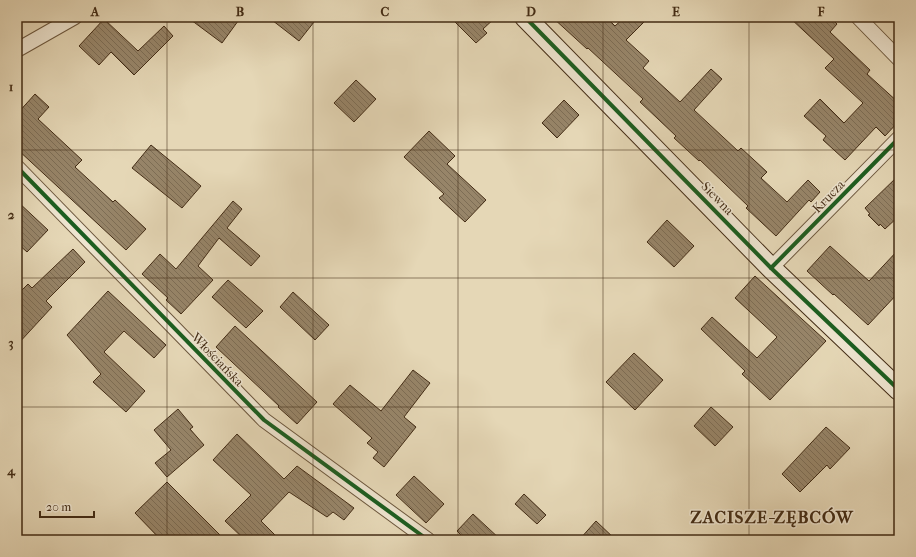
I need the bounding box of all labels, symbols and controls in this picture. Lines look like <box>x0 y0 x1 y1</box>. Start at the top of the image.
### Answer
text: A <box>90 4 100 19</box>
text: B <box>236 4 245 19</box>
text: C <box>381 4 390 19</box>
text: D <box>526 4 536 19</box>
text: E <box>672 4 680 19</box>
text: F <box>817 4 825 19</box>
text: 1 <box>9 79 14 94</box>
street label: Krucza <box>809 176 848 216</box>
street label: Siewna <box>698 179 738 219</box>
text: 2 <box>8 207 15 222</box>
street label: Włościańska <box>188 329 247 390</box>
text: 3 <box>8 335 14 351</box>
text: 4 <box>6 463 16 479</box>
scale bar <box>40 493 94 519</box>
text: 20 m <box>46 500 71 514</box>
district label: ZACISZE-ZĘBCÓW <box>690 507 854 528</box>

